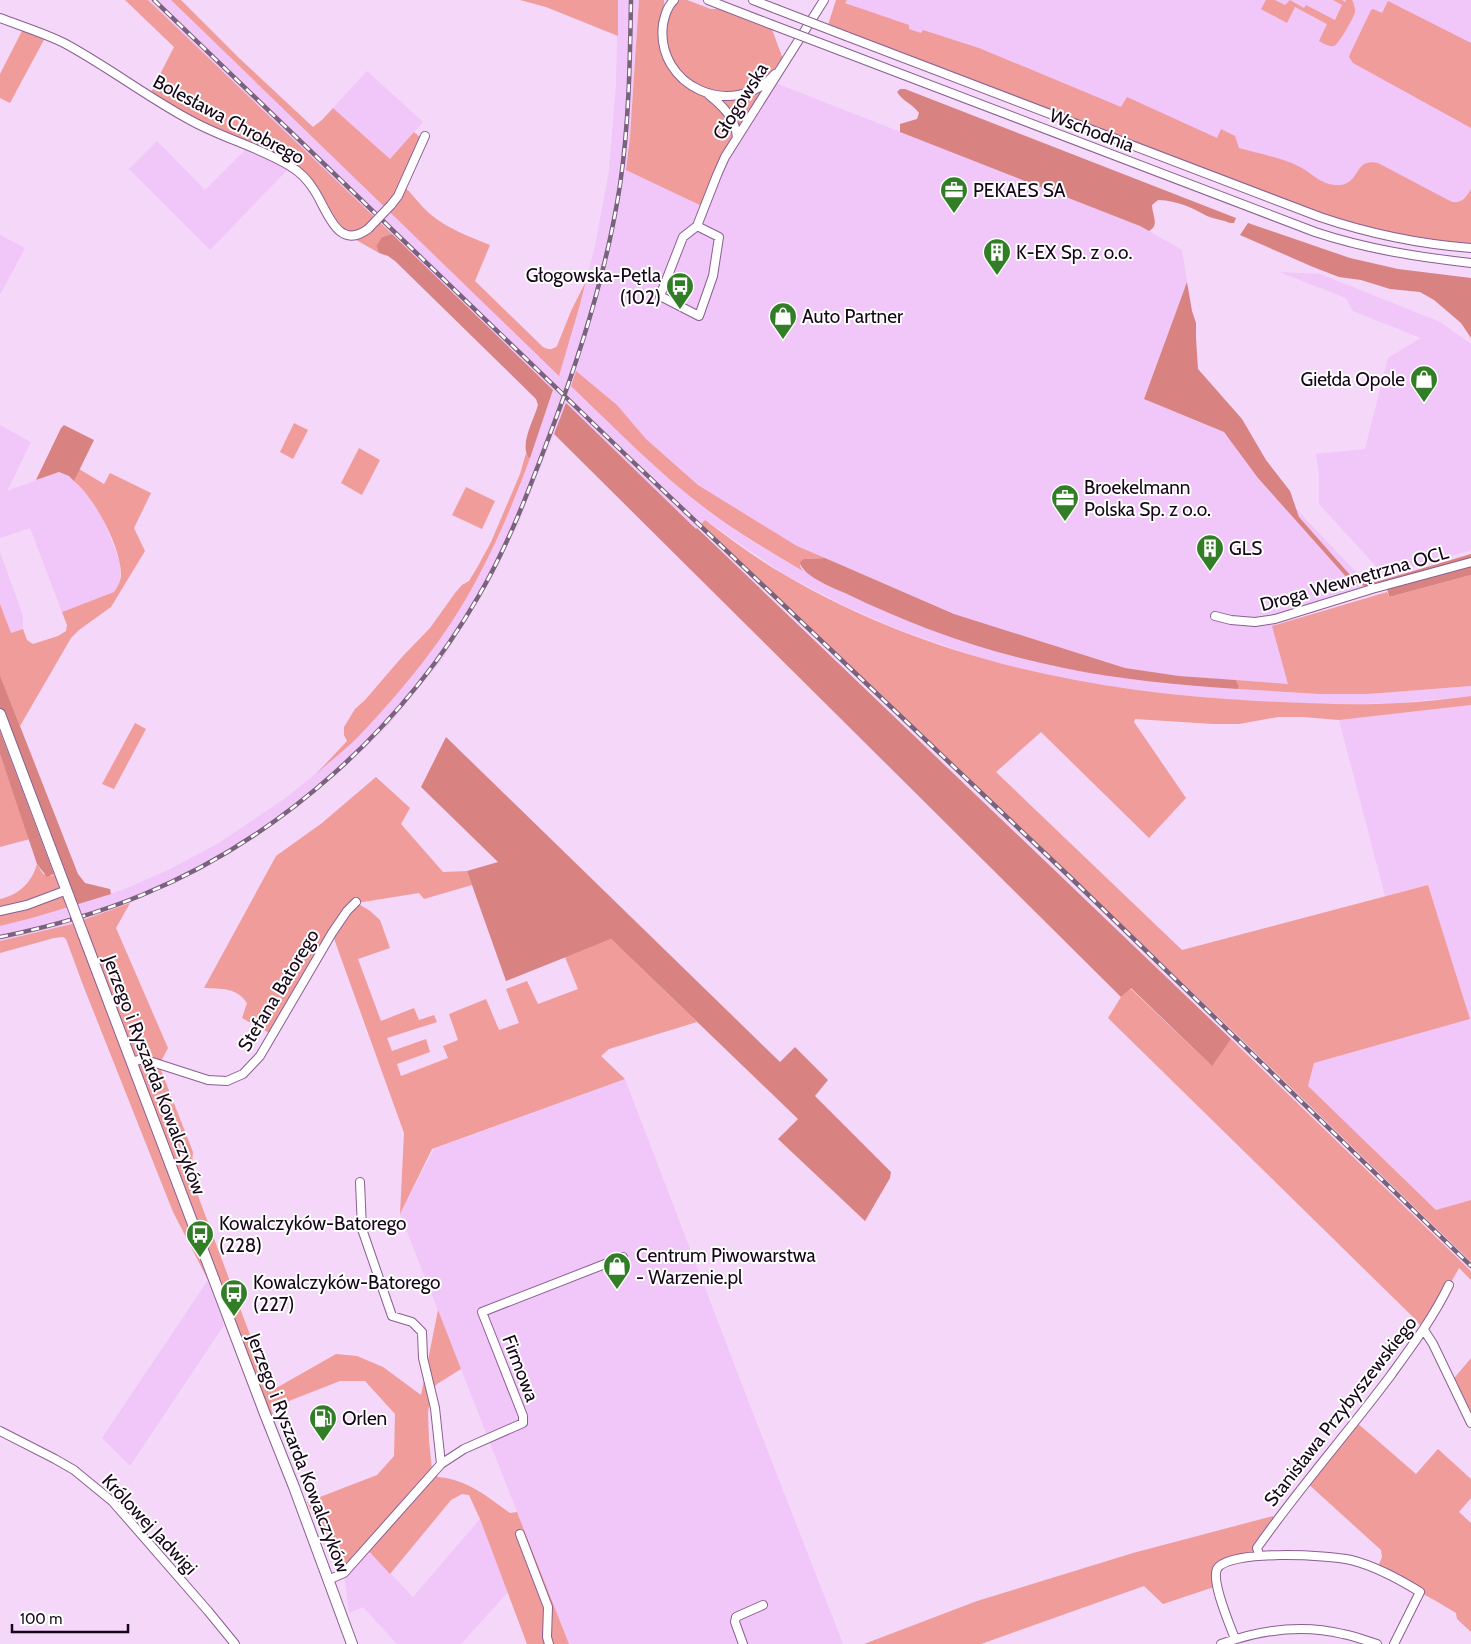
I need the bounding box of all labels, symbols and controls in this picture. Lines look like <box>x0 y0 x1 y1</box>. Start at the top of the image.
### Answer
street label: Głogowska <box>708 58 773 144</box>
street label: Bolesława Chrobrego <box>149 70 309 169</box>
street label: Wschodnia <box>1046 104 1137 157</box>
office icon: PEKAES SA <box>939 175 969 214</box>
place label: PEKAES SA <box>973 179 1066 202</box>
building icon: K-EX Sp. z o.o. <box>982 237 1012 276</box>
place label: K-EX Sp. z o.o. <box>1016 241 1132 264</box>
place label: Głogowska-Pętla (102) <box>526 264 661 309</box>
bus stop icon: Głogowska-Pętla (102) <box>665 271 695 310</box>
shop icon: Auto Partner <box>768 301 798 340</box>
place label: Auto Partner <box>802 305 903 328</box>
shop icon: Giełda Opole <box>1409 364 1439 403</box>
place label: Giełda Opole <box>1301 368 1405 391</box>
place label: Broekelmann Polska Sp. z o.o. <box>1084 476 1211 521</box>
office icon: Broekelmann Polska Sp. z o.o. <box>1050 483 1080 522</box>
building icon: GLS <box>1195 533 1225 572</box>
place label: GLS <box>1229 537 1262 560</box>
street label: Droga Wewnętrzna OCL <box>1257 540 1452 616</box>
street label: Stefana Batorego <box>233 925 324 1056</box>
street label: Jerzego i Ryszarda Kowalczyków <box>98 951 211 1198</box>
place label: Kowalczyków-Batorego (228) <box>219 1212 407 1257</box>
bus stop icon: Kowalczyków-Batorego (228) <box>185 1219 215 1258</box>
place label: Centrum Piwowarstwa - Warzenie.pl <box>636 1244 816 1289</box>
shop icon: Centrum Piwowarstwa - Warzenie.pl <box>602 1251 632 1290</box>
place label: Kowalczyków-Batorego (227) <box>253 1271 441 1316</box>
bus stop icon: Kowalczyków-Batorego (227) <box>219 1278 249 1317</box>
street label: Stanisława Przybyszewskiego <box>1259 1312 1422 1511</box>
street label: Jerzego i Ryszarda Kowalczyków <box>242 1329 355 1576</box>
street label: Firmowa <box>497 1332 544 1405</box>
fuel station icon: Orlen <box>308 1403 338 1442</box>
place label: Orlen <box>342 1407 387 1430</box>
street label: Królowej Jadwigi <box>97 1469 202 1579</box>
scale bar <box>12 1602 129 1634</box>
text: 100 m <box>20 1610 62 1628</box>

